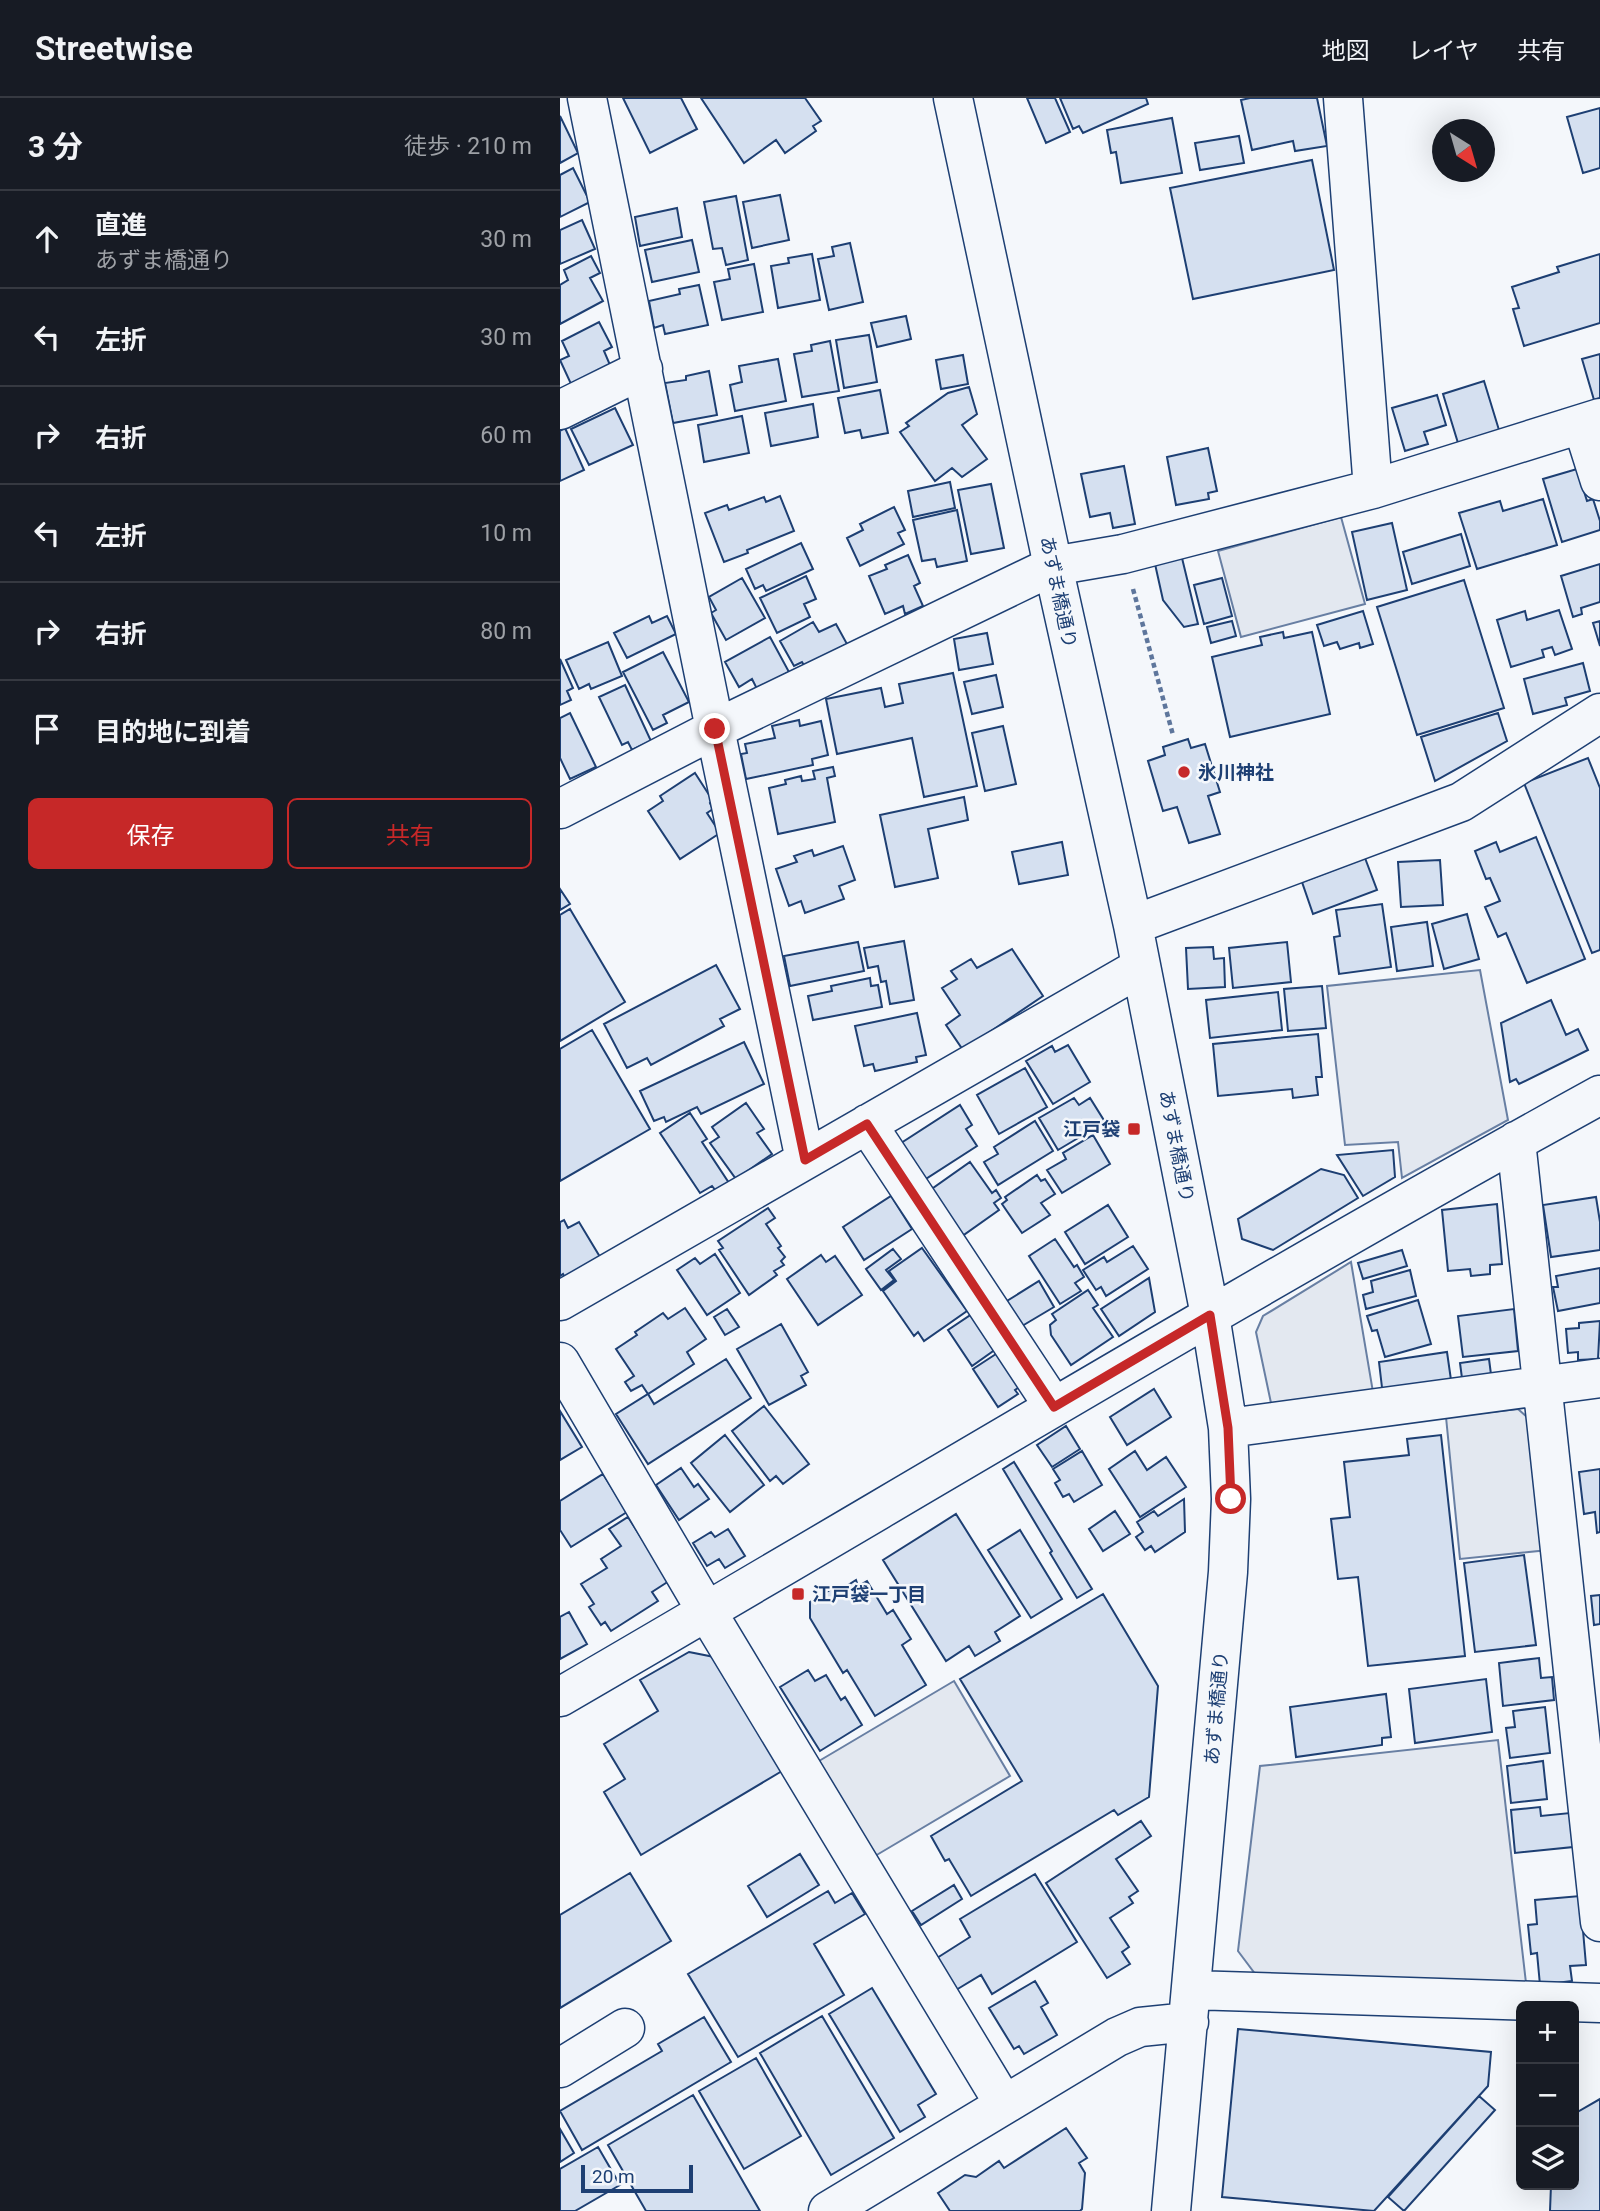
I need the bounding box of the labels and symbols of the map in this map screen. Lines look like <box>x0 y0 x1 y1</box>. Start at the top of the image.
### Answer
north arrow <box>1432 119 1495 182</box>
street label: あずま橋通り <box>1035 534 1082 650</box>
route end <box>699 713 730 744</box>
place label: 氷川神社 <box>1198 761 1274 784</box>
marker: 氷川神社 <box>1176 764 1192 780</box>
street label: あずま橋通り <box>1154 1088 1199 1204</box>
place label: 江戸袋 <box>1063 1118 1120 1141</box>
marker: 江戸袋 <box>1126 1121 1142 1137</box>
route start <box>1215 1483 1246 1514</box>
place label: 江戸袋一丁目 <box>812 1583 926 1606</box>
marker: 江戸袋一丁目 <box>790 1586 806 1602</box>
street label: あずま橋通り <box>1200 1650 1233 1766</box>
scale bar <box>581 2162 693 2194</box>

